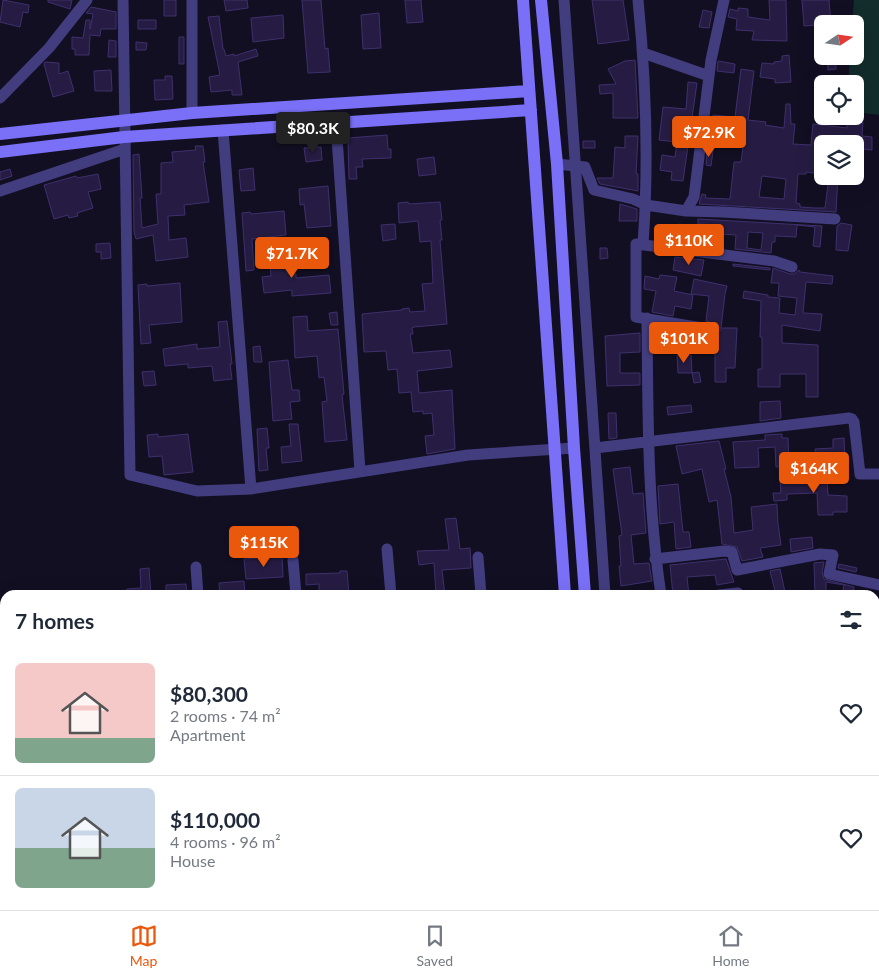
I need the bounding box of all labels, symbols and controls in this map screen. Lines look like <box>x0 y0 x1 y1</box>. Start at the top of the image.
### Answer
north arrow <box>814 15 864 65</box>
map controls <box>814 15 864 185</box>
button: locate <box>814 75 864 125</box>
pin: $80.3K <box>272 112 354 154</box>
pin: $72.9K <box>668 116 750 158</box>
text: $80.3K <box>287 118 339 137</box>
text: $72.9K <box>683 122 735 141</box>
button: layers <box>814 135 864 185</box>
pin: $110K <box>654 224 724 266</box>
text: $110K <box>665 230 713 249</box>
pin: $71.7K <box>251 236 333 279</box>
text: $71.7K <box>266 243 318 262</box>
pin: $101K <box>649 322 719 364</box>
text: $101K <box>660 328 708 347</box>
pin: $164K <box>779 452 849 494</box>
text: $164K <box>790 458 838 477</box>
pin: $115K <box>229 526 299 568</box>
text: $115K <box>240 532 288 551</box>
icon: filters <box>837 606 865 634</box>
text: 7 homes <box>15 608 94 633</box>
text: $80,300 <box>170 681 248 706</box>
icon: home <box>55 683 115 743</box>
icon: heart <box>837 699 865 727</box>
text: 2 rooms · 74 m² <box>170 706 281 725</box>
text: Apartment <box>170 725 245 744</box>
text: $110,000 <box>170 807 260 832</box>
icon: home <box>55 808 115 868</box>
icon: heart <box>837 824 865 852</box>
text: 4 rooms · 96 m² <box>170 832 281 851</box>
text: House <box>170 851 215 870</box>
tab: Map <box>130 922 158 969</box>
tab: Saved <box>417 922 453 969</box>
tab: Home <box>712 922 749 969</box>

